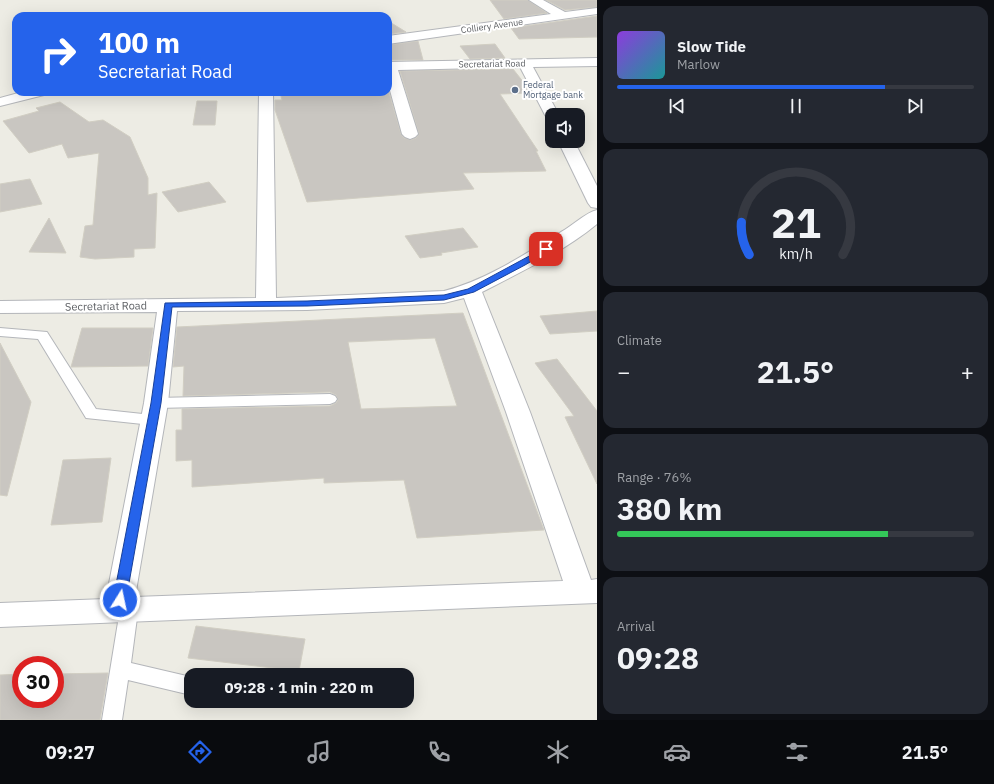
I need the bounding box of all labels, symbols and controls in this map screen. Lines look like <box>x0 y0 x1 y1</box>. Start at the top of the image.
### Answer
street label: Colliery Avenue <box>460 16 524 35</box>
text: 100 m <box>98 24 180 61</box>
icon: right <box>32 28 84 80</box>
text: Slow Tide <box>677 37 746 56</box>
text: Marlow <box>677 56 720 73</box>
street label: Secretariat Road <box>458 57 526 70</box>
text: Secretariat Road <box>98 60 232 83</box>
place label: Federal Mortgage bank <box>523 79 583 100</box>
marker: Federal Mortgage bank <box>510 85 520 95</box>
icon: previous <box>666 95 688 117</box>
icon: pause <box>785 95 807 117</box>
icon: next <box>904 95 926 117</box>
map controls <box>545 108 585 148</box>
button: sound <box>545 108 585 148</box>
text: 21 <box>771 195 820 249</box>
pin <box>529 232 563 266</box>
icon: arrive <box>535 238 557 260</box>
text: km/h <box>779 244 812 263</box>
street label: Secretariat Road <box>65 298 147 314</box>
text: Climate <box>617 332 662 349</box>
text: 21.5° <box>757 352 834 391</box>
text: − <box>617 357 630 386</box>
text: + <box>961 357 974 386</box>
text: Range · 76% <box>617 469 691 486</box>
text: 380 km <box>617 489 722 528</box>
position arrow <box>99 579 141 621</box>
text: Arrival <box>617 618 655 635</box>
text: 09:28 <box>617 638 699 677</box>
speed limit sign: 30 <box>12 656 64 708</box>
text: 09:28 · 1 min · 220 m <box>225 678 373 697</box>
icon: directions <box>186 738 214 766</box>
icon: music <box>305 738 333 766</box>
icon: phone <box>425 738 453 766</box>
icon: climate <box>544 738 572 766</box>
icon: car <box>663 738 691 766</box>
icon: filters <box>783 738 811 766</box>
text: 09:27 <box>46 741 95 764</box>
text: 21.5° <box>902 741 948 764</box>

